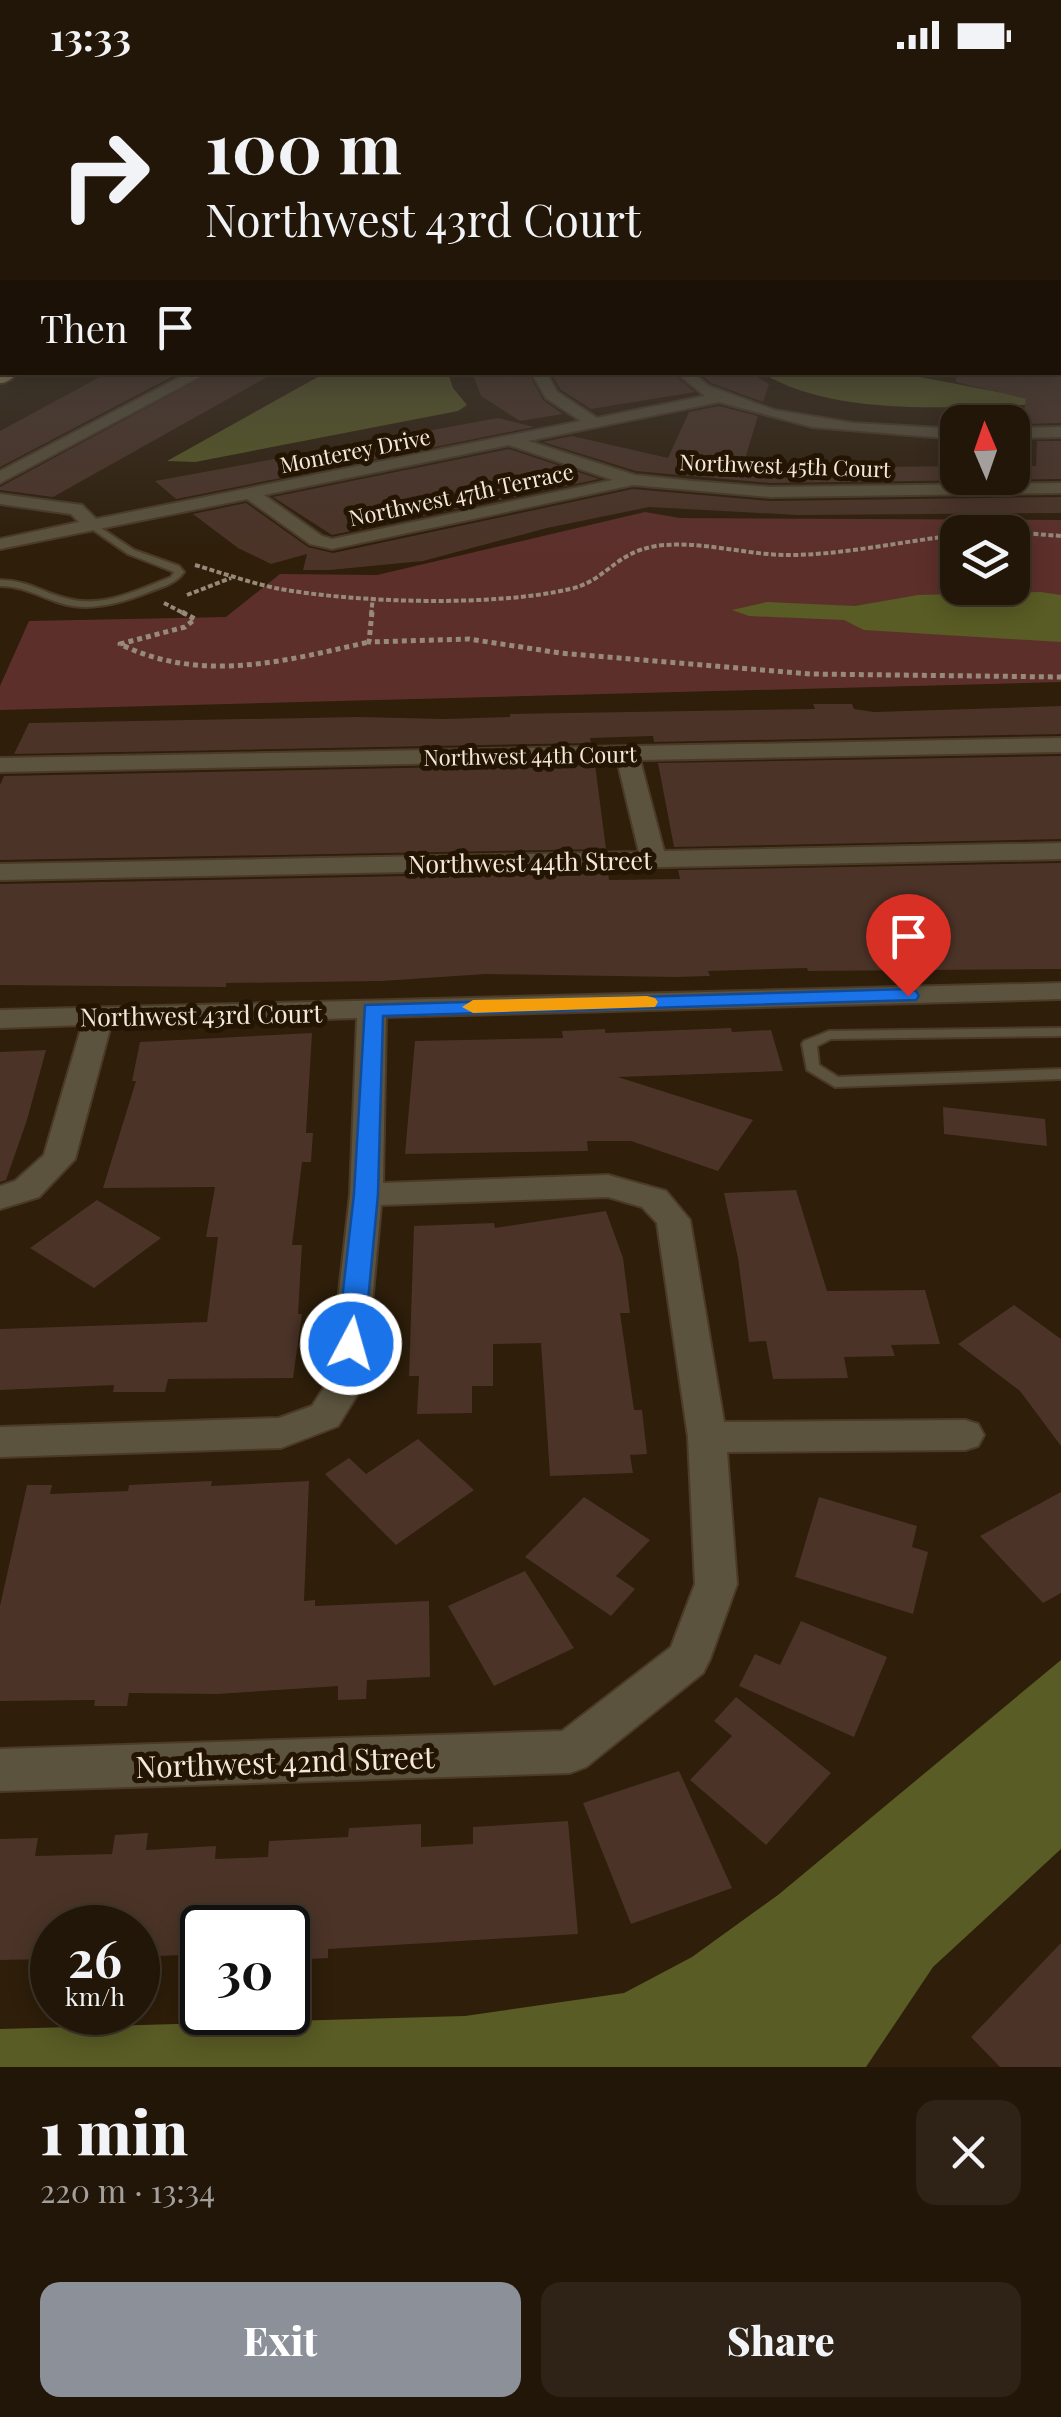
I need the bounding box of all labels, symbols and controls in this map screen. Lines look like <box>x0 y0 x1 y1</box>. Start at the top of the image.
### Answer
text: 13:33 <box>50 10 131 61</box>
text: 100 m <box>205 98 402 192</box>
icon: right <box>40 110 170 240</box>
text: Northwest 43rd Court <box>205 188 641 248</box>
icon: arrive <box>148 300 203 355</box>
text: Then <box>40 302 128 353</box>
north arrow <box>940 405 1030 495</box>
map controls <box>940 405 1030 605</box>
street label: Monterey Drive <box>277 421 433 479</box>
street label: Northwest 45th Court <box>679 446 892 484</box>
street label: Northwest 47th Terrace <box>346 456 576 532</box>
button: layers <box>940 515 1030 605</box>
street label: Northwest 44th Court <box>423 738 638 772</box>
street label: Northwest 44th Street <box>408 842 653 880</box>
pin <box>866 894 951 997</box>
icon: arrive <box>881 909 936 964</box>
street label: Northwest 43rd Court <box>80 995 324 1033</box>
position arrow <box>299 1292 403 1396</box>
street label: Northwest 42nd Street <box>135 1736 436 1786</box>
speed limit sign: 30 <box>180 1905 310 2035</box>
text: 26 <box>68 1924 122 1991</box>
text: km/h <box>65 1979 125 2012</box>
text: 1 min <box>40 2090 188 2170</box>
button: close <box>916 2100 1021 2205</box>
text: 220 m · 13:34 <box>40 2168 215 2211</box>
button: Exit <box>40 2282 521 2397</box>
button: Share <box>541 2282 1021 2397</box>

